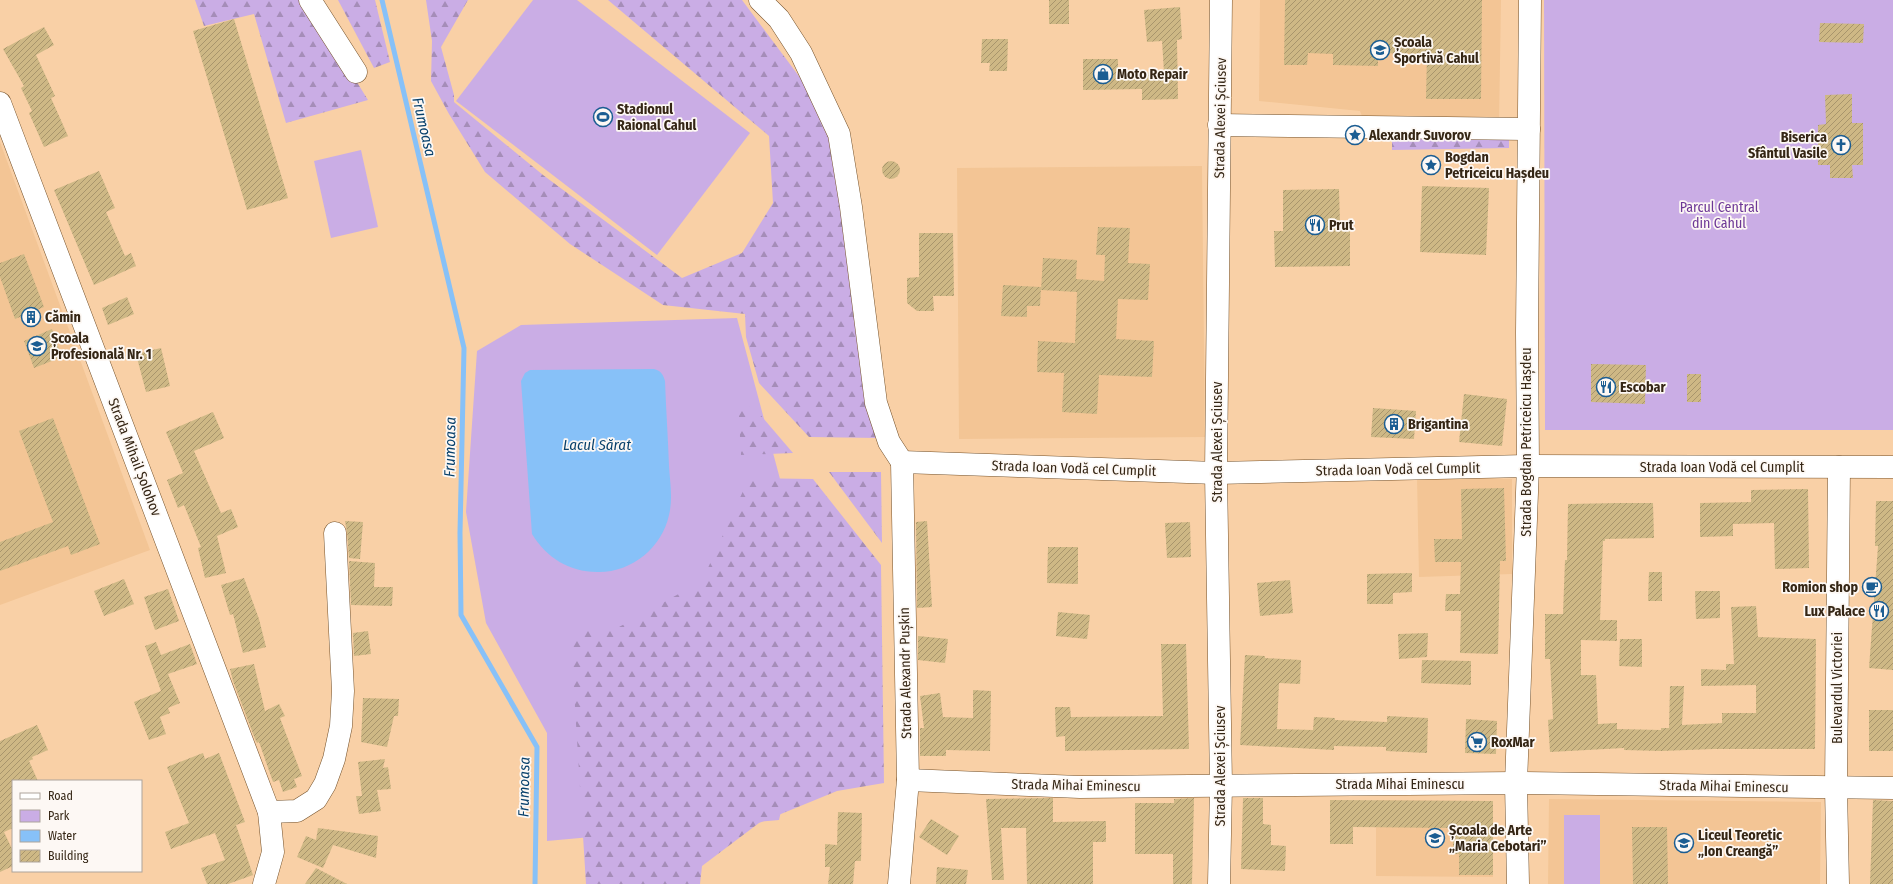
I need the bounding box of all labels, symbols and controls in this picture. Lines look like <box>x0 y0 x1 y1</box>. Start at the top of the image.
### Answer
place label: Școala Sportivă Cahul <box>1394 34 1479 67</box>
school or university icon: Școala Sportivă Cahul <box>1369 39 1391 61</box>
street label: Strada Alexei Șciusev <box>1211 57 1231 179</box>
shop icon: Moto Repair <box>1092 63 1114 85</box>
place label: Moto Repair <box>1117 66 1188 83</box>
water label: Frumoasa <box>408 96 440 159</box>
place label: Stadionul Raional Cahul <box>617 101 696 134</box>
sports icon: Stadionul Raional Cahul <box>592 106 614 128</box>
place icon: Alexandr Suvorov <box>1344 124 1366 146</box>
place label: Alexandr Suvorov <box>1368 127 1471 144</box>
place label: Biserica Sfântul Vasile <box>1748 129 1827 162</box>
church icon: Biserica Sfântul Vasile <box>1830 134 1852 156</box>
place label: Bogdan Petriceicu Hașdeu <box>1445 149 1549 183</box>
place icon: Bogdan Petriceicu Hașdeu <box>1420 154 1442 176</box>
park label: Parcul Central din Cahul <box>1680 199 1759 232</box>
restaurant icon: Prut <box>1304 214 1326 236</box>
place label: Prut <box>1329 217 1355 234</box>
building icon: Cămin <box>20 306 42 328</box>
place label: Cămin <box>45 309 81 326</box>
place label: Școala Profesională Nr. 1 <box>51 330 152 363</box>
school or university icon: Școala Profesională Nr. 1 <box>26 335 48 357</box>
street label: Strada Bogdan Petriceicu Hașdeu <box>1518 347 1536 537</box>
restaurant icon: Escobar <box>1595 376 1617 398</box>
place label: Escobar <box>1620 379 1666 396</box>
street label: Strada Alexei Șciusev <box>1209 381 1227 502</box>
street label: Strada Mihail Șolohov <box>103 396 165 520</box>
building icon: Brigantina <box>1383 413 1405 435</box>
place label: Brigantina <box>1408 416 1468 433</box>
water label: Frumoasa <box>440 417 460 477</box>
water label: Lacul Sărat <box>563 436 631 454</box>
street label: Strada Ioan Vodă cel Cumplit <box>991 457 1157 480</box>
street label: Strada Ioan Vodă cel Cumplit <box>1640 459 1805 476</box>
street label: Strada Ioan Vodă cel Cumplit <box>1316 460 1481 479</box>
cafe icon: Romion shop <box>1861 576 1883 598</box>
place label: Romion shop <box>1782 579 1858 596</box>
restaurant icon: Lux Palace <box>1868 600 1890 622</box>
place label: Lux Palace <box>1805 603 1865 620</box>
street label: Strada Alexandr Pușkin <box>896 607 916 739</box>
street label: Bulevardul Victoriei <box>1829 632 1846 744</box>
street label: Strada Alexei Șciusev <box>1212 705 1230 826</box>
supermarket icon: RoxMar <box>1466 731 1488 753</box>
place label: RoxMar <box>1491 734 1536 751</box>
water label: Frumoasa <box>514 757 534 817</box>
street label: Strada Mihai Eminescu <box>1011 776 1141 795</box>
street label: Strada Mihai Eminescu <box>1335 776 1465 793</box>
street label: Strada Mihai Eminescu <box>1659 777 1789 796</box>
legend <box>12 780 142 872</box>
text: Road <box>48 789 73 803</box>
text: Park <box>48 809 70 823</box>
place label: Școala de Arte „Maria Cebotari” <box>1449 822 1547 855</box>
school or university icon: Școala de Arte „Maria Cebotari” <box>1424 827 1446 849</box>
place label: Liceul Teoretic „Ion Creangă” <box>1698 827 1783 860</box>
text: Water <box>48 829 77 843</box>
school or university icon: Liceul Teoretic „Ion Creangă” <box>1673 832 1695 854</box>
text: Building <box>48 849 89 863</box>

